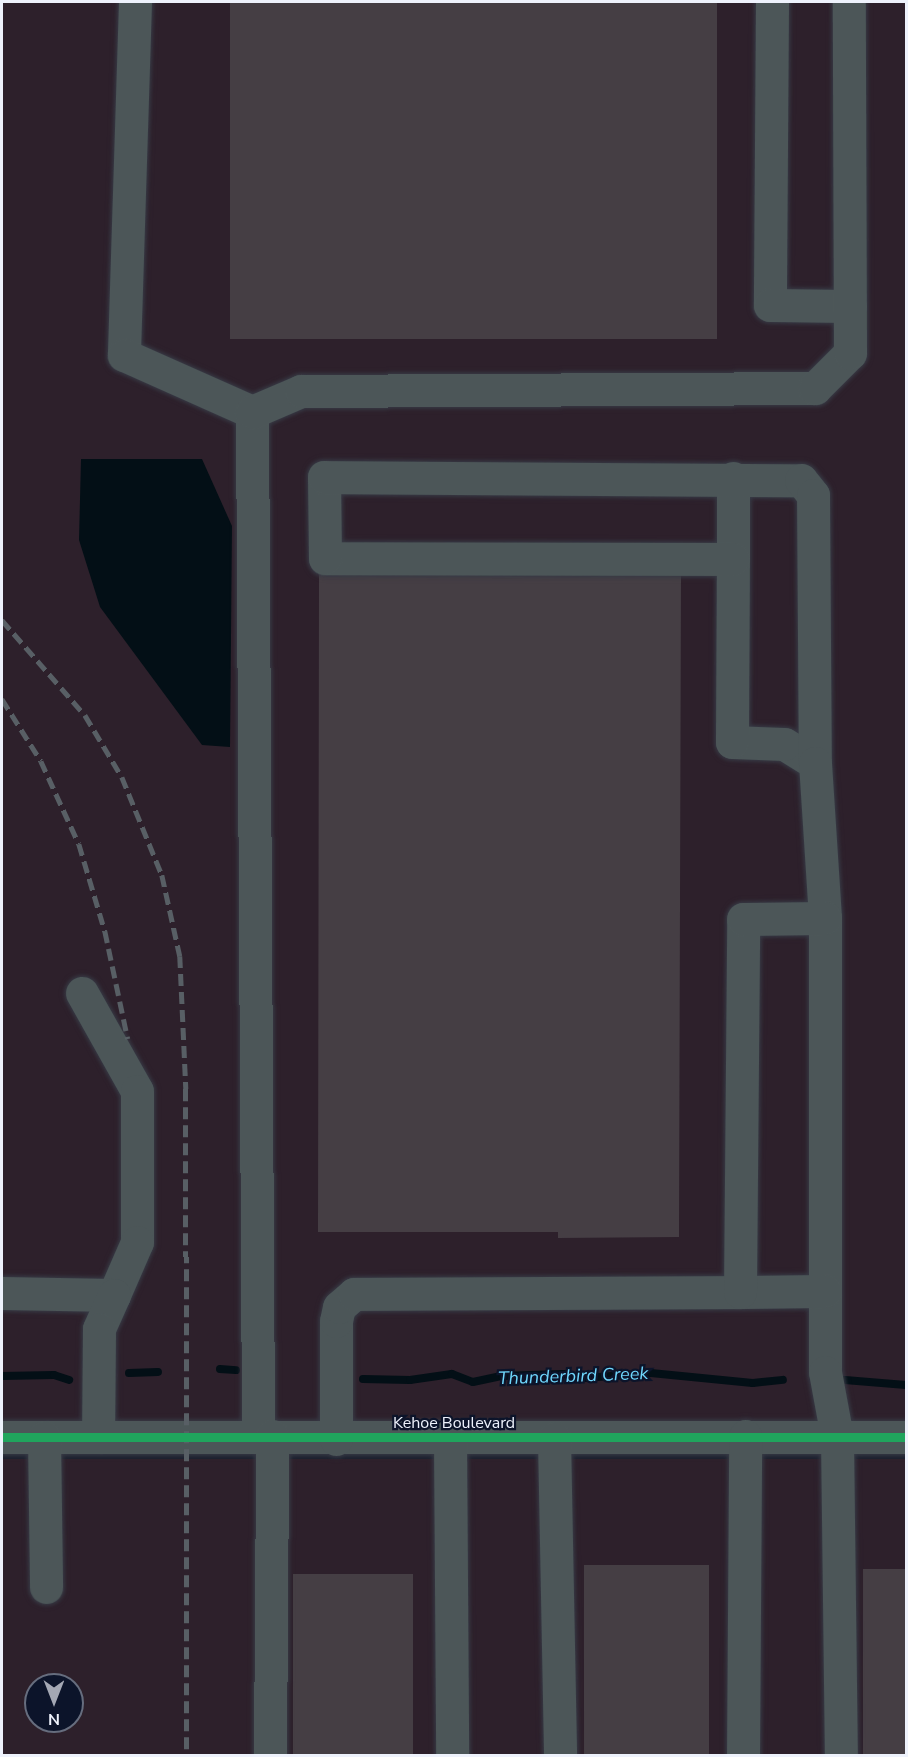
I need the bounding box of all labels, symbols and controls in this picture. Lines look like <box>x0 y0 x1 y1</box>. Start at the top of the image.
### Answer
water label: Thunderbird Creek <box>497 1363 649 1389</box>
street label: Kehoe Boulevard <box>393 1413 515 1433</box>
north arrow <box>24 1673 84 1733</box>
text: N <box>48 1708 60 1730</box>

